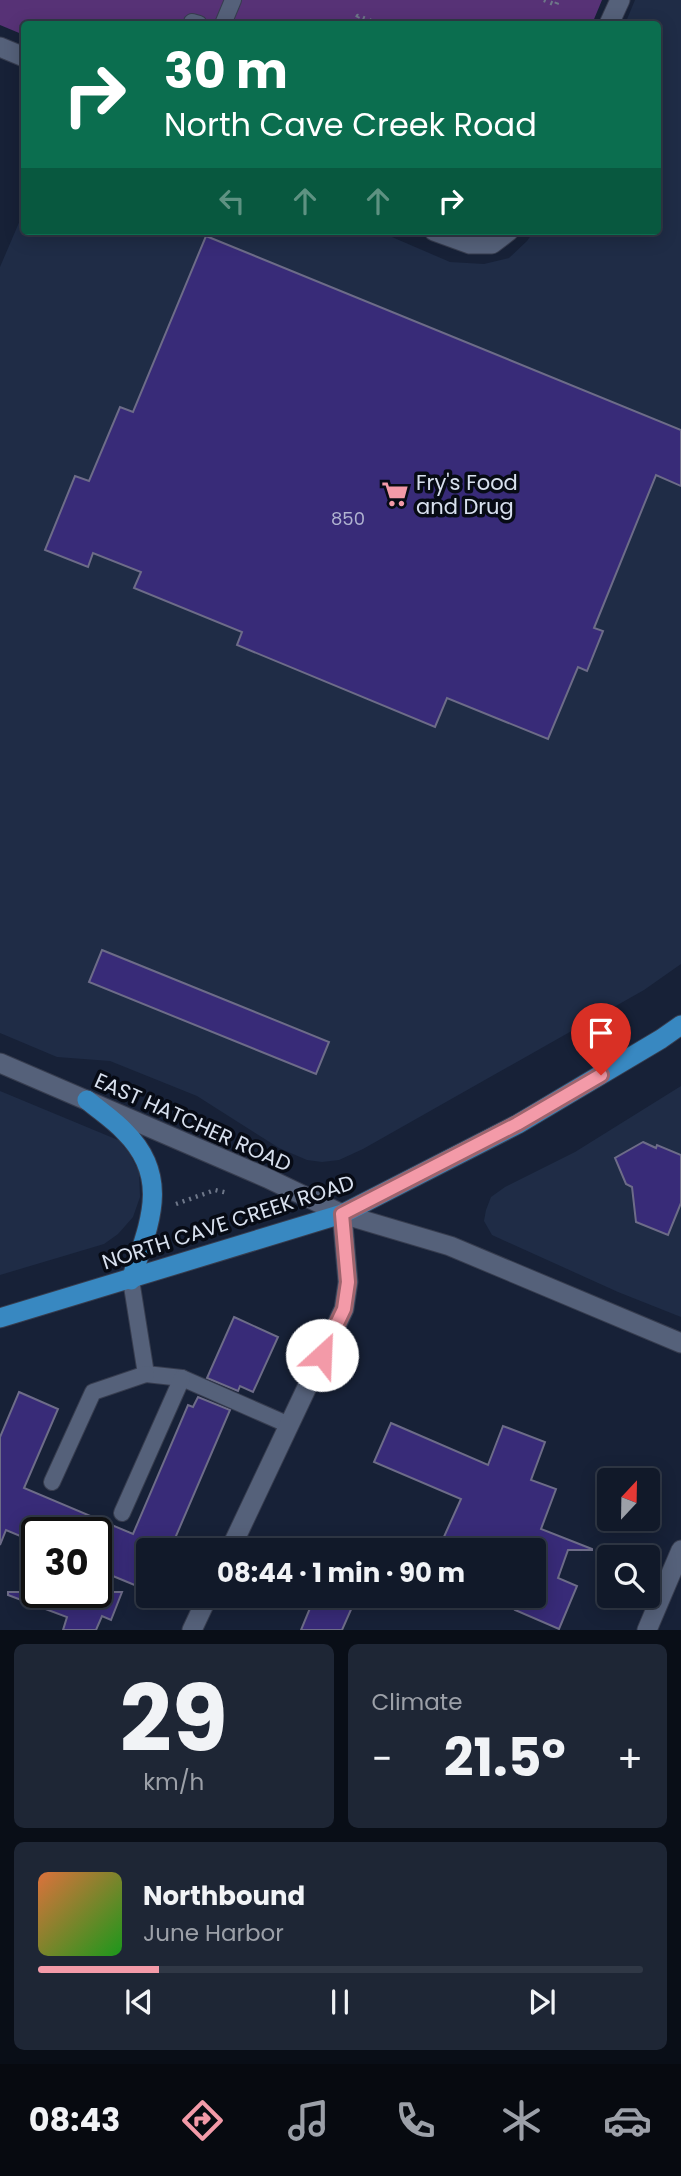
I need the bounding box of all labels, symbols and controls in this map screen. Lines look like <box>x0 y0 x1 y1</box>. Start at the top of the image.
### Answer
text: 30 m <box>164 37 288 105</box>
icon: right <box>49 49 140 140</box>
text: North Cave Creek Road <box>164 102 537 147</box>
icon: left <box>213 182 251 220</box>
icon: ahead <box>286 182 324 220</box>
icon: ahead <box>359 182 397 220</box>
icon: right <box>432 182 470 220</box>
place label: Fry's Food and Drug <box>416 468 518 521</box>
supermarket icon: Fry's Food and Drug <box>380 479 410 509</box>
house number: 850 <box>331 506 365 531</box>
pin <box>571 1003 631 1075</box>
icon: arrive <box>582 1014 620 1052</box>
street label: EAST HATCHER ROAD <box>90 1066 296 1178</box>
street label: NORTH CAVE CREEK ROAD <box>98 1168 358 1276</box>
position arrow <box>285 1318 359 1392</box>
north arrow <box>597 1468 660 1531</box>
map controls <box>597 1468 660 1608</box>
speed limit sign: 30 <box>21 1517 112 1608</box>
button: search <box>597 1545 660 1608</box>
text: 08:44 · 1 min · 90 m <box>217 1555 465 1591</box>
text: 29 <box>120 1655 228 1783</box>
text: Climate <box>372 1686 462 1718</box>
text: 21.5° <box>444 1721 566 1794</box>
text: − <box>372 1732 392 1785</box>
text: + <box>617 1732 643 1785</box>
text: km/h <box>143 1766 204 1798</box>
text: Northbound <box>143 1878 305 1914</box>
text: June Harbor <box>143 1917 284 1949</box>
icon: previous <box>120 1983 158 2021</box>
icon: pause <box>321 1983 359 2021</box>
icon: next <box>523 1983 561 2021</box>
icon: directions <box>178 2096 227 2145</box>
icon: music <box>284 2096 333 2145</box>
icon: phone <box>391 2096 440 2145</box>
icon: climate <box>497 2096 546 2145</box>
icon: car <box>603 2096 652 2145</box>
text: 08:43 <box>29 2097 120 2142</box>

